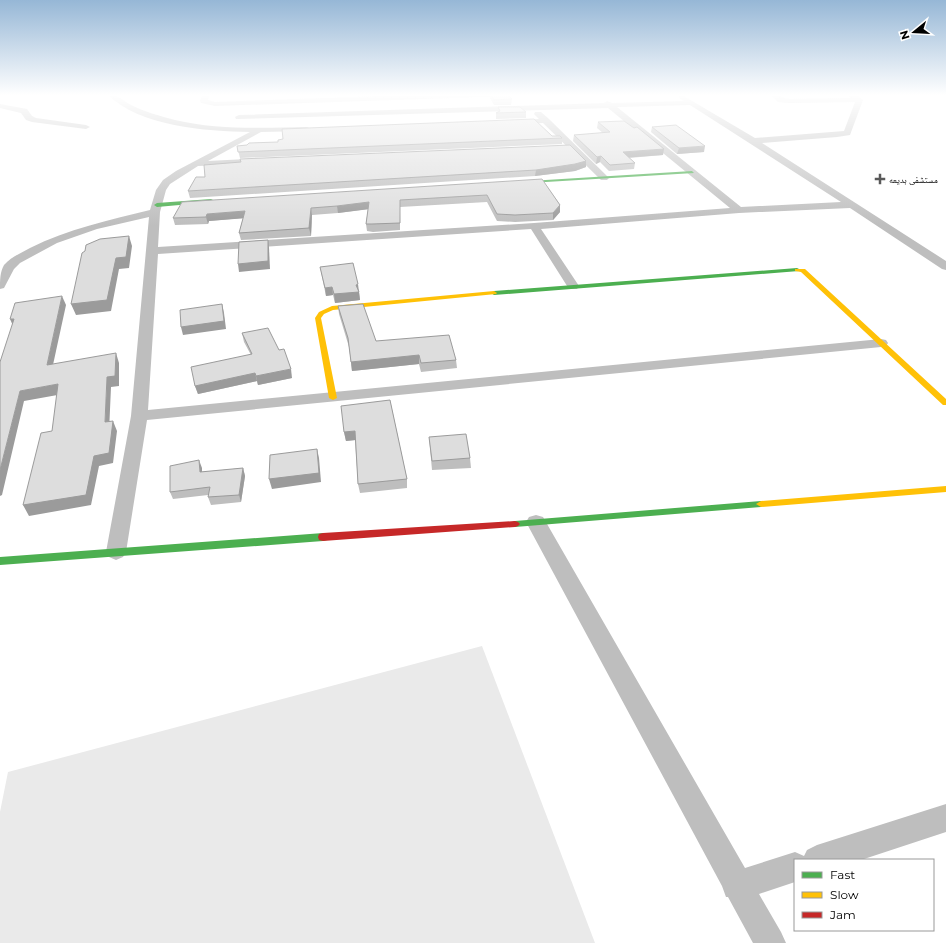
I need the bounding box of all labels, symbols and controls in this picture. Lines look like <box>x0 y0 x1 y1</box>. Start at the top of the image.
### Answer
north arrow <box>894 12 934 52</box>
text: N <box>896 29 913 41</box>
marker: مستشفى بديعه <box>874 173 886 185</box>
place label: مستشفى بديعه <box>889 174 938 185</box>
legend <box>794 859 934 931</box>
text: Fast <box>830 867 855 882</box>
text: Slow <box>830 887 859 902</box>
text: Jam <box>829 907 856 922</box>

